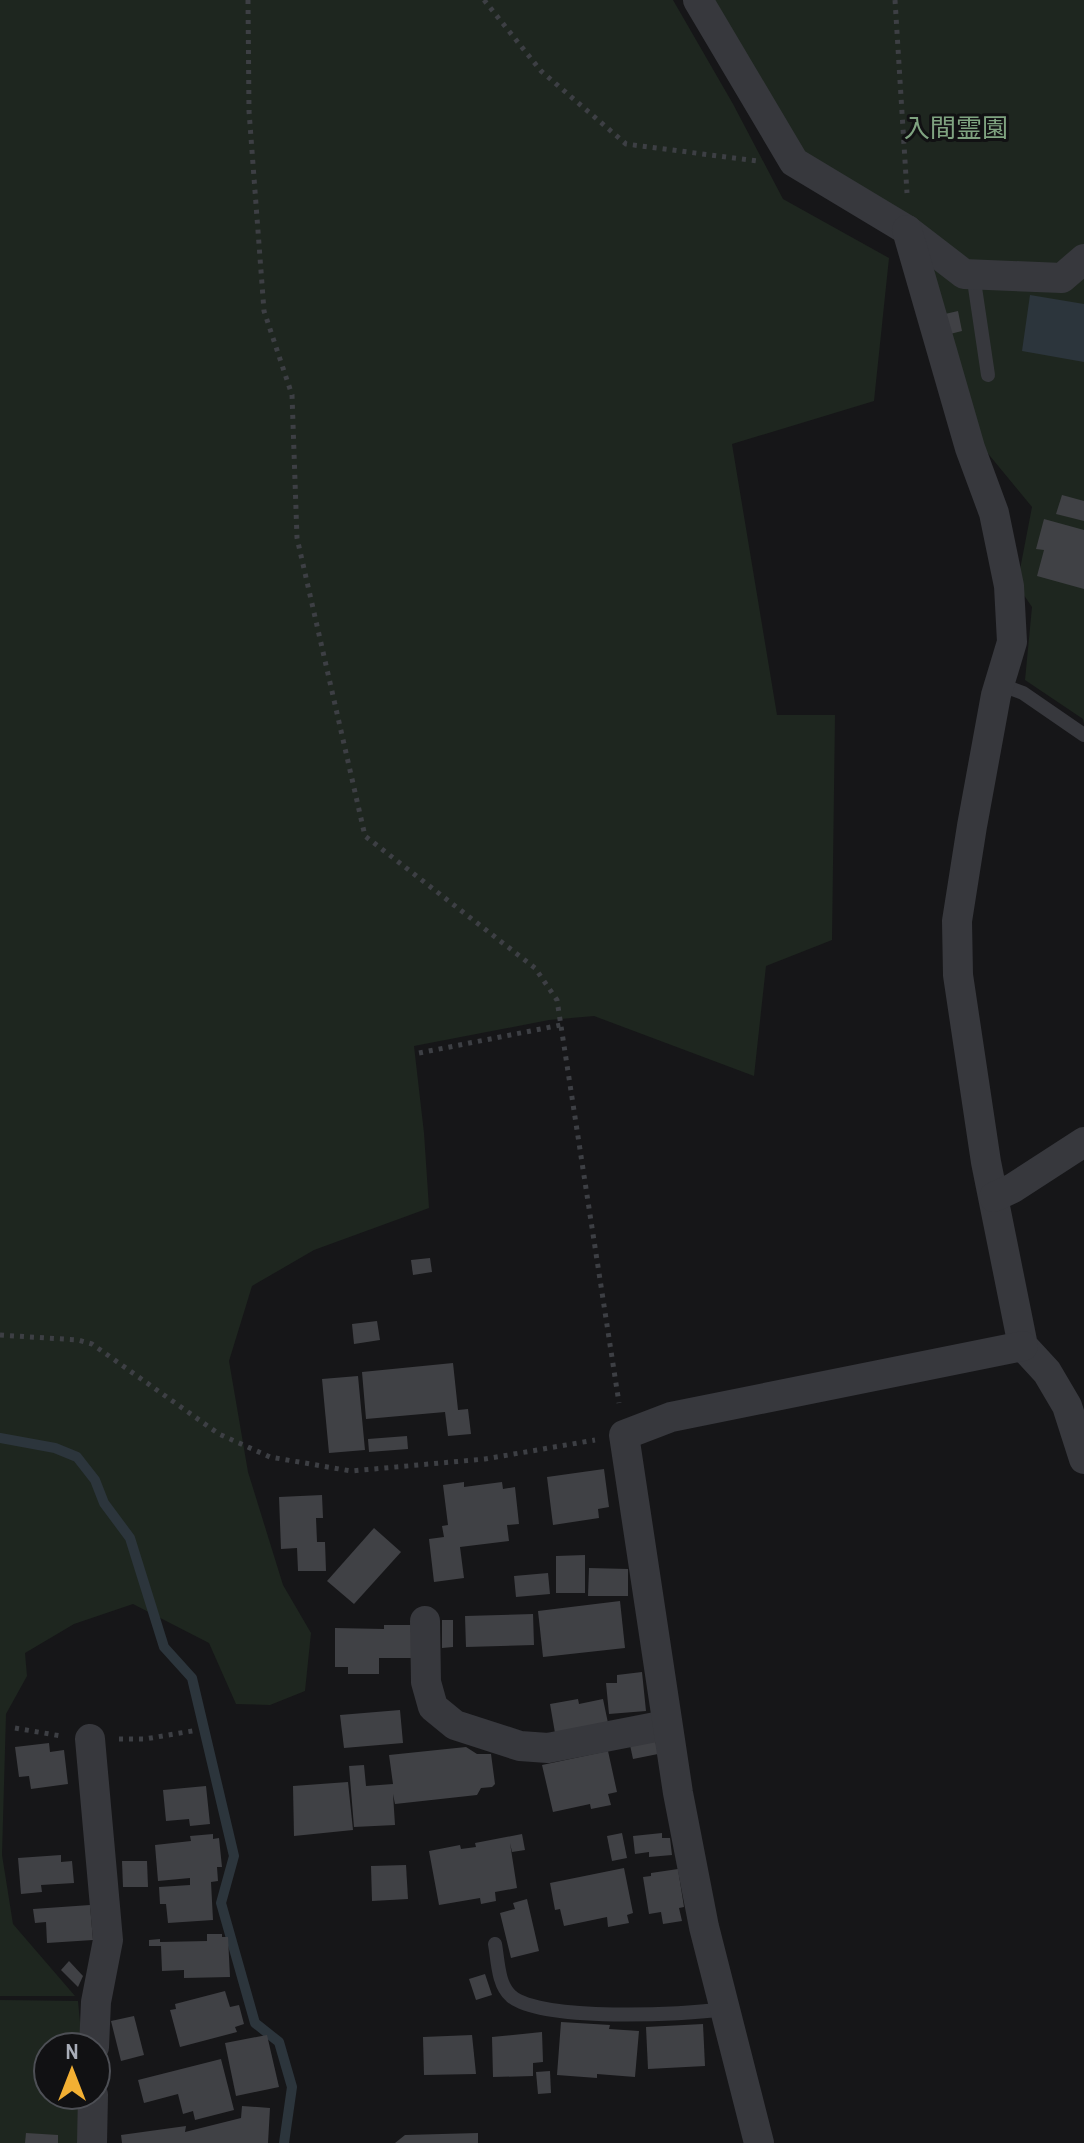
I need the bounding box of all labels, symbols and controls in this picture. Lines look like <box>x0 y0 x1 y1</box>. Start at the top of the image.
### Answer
park label: 入間霊園 <box>904 110 1008 145</box>
north arrow <box>32 2031 112 2111</box>
text: N <box>65 2036 79 2066</box>

